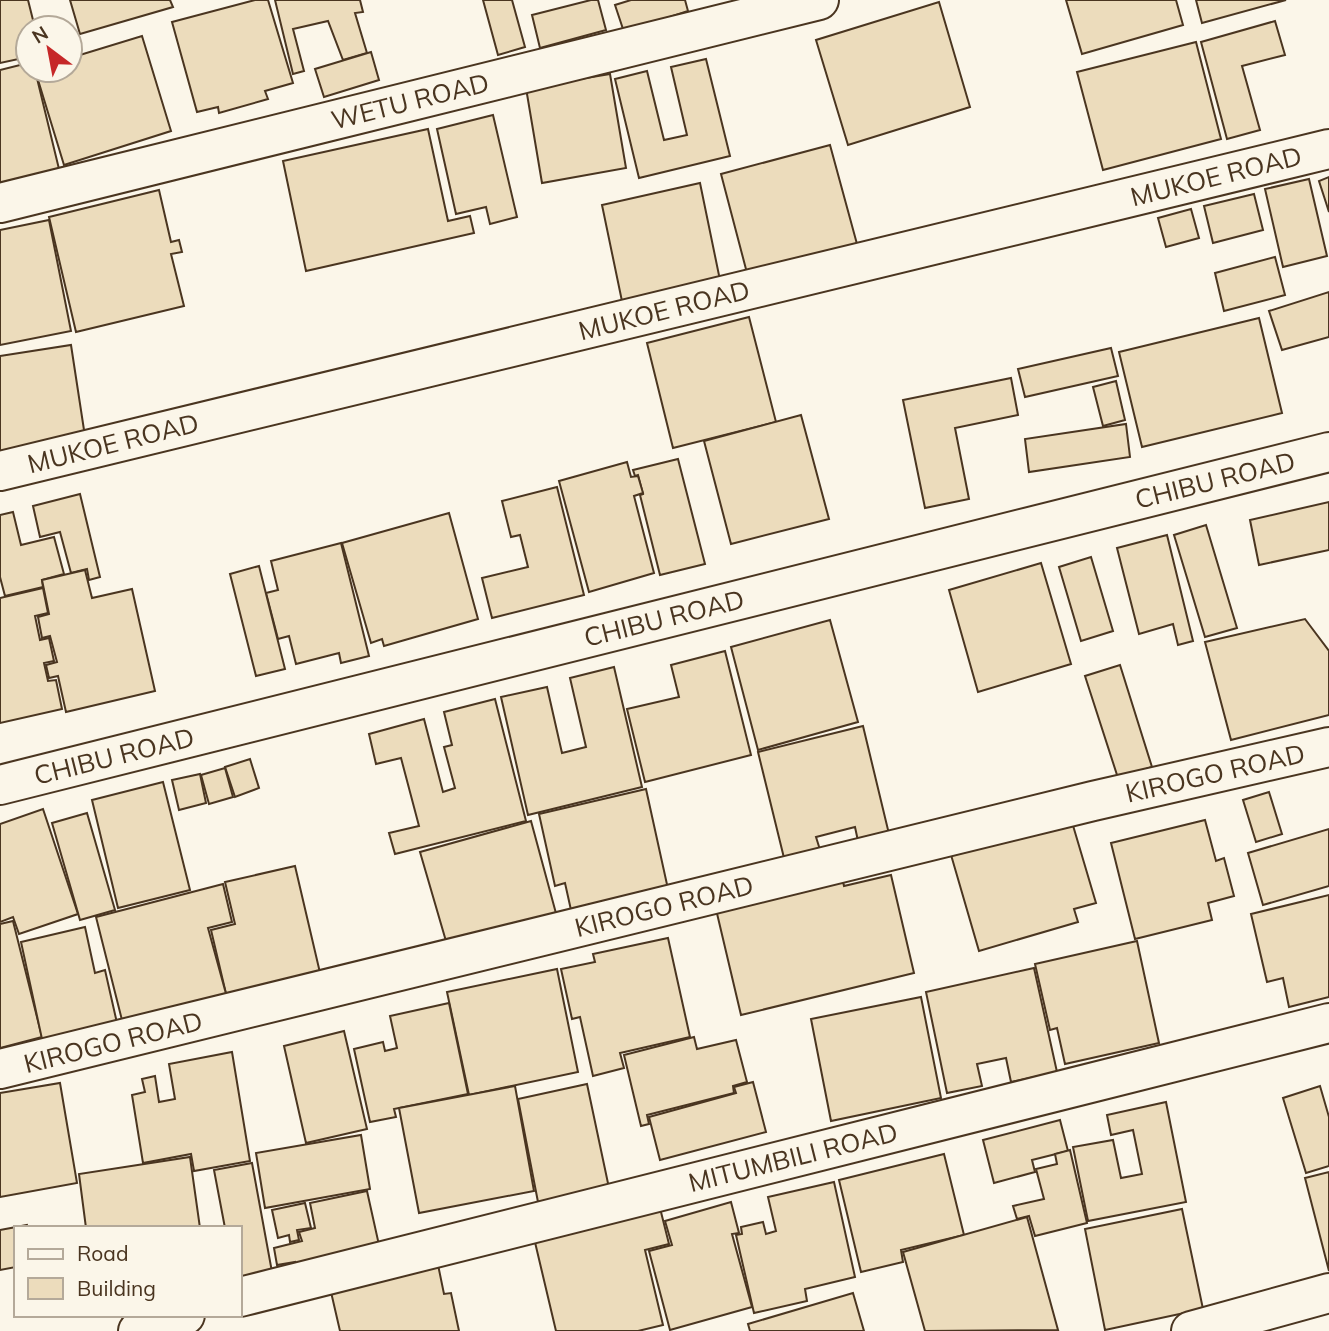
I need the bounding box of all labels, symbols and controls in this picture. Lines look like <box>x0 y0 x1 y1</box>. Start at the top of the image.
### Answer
north arrow <box>14 14 84 84</box>
text: N <box>28 21 52 49</box>
street label: WETU ROAD <box>328 65 492 137</box>
street label: MUKOE ROAD <box>1127 139 1305 213</box>
street label: MUKOE ROAD <box>575 273 753 347</box>
street label: MUKOE ROAD <box>24 406 202 480</box>
street label: CHIBU ROAD <box>1131 444 1299 516</box>
street label: CHIBU ROAD <box>580 582 748 654</box>
street label: CHIBU ROAD <box>30 720 198 792</box>
street label: KIROGO ROAD <box>1122 736 1308 810</box>
street label: KIROGO ROAD <box>571 868 757 944</box>
street label: KIROGO ROAD <box>20 1004 206 1080</box>
street label: MITUMBILI ROAD <box>685 1115 901 1199</box>
legend <box>14 1226 242 1317</box>
text: Road <box>77 1240 128 1266</box>
text: Building <box>77 1275 156 1301</box>

